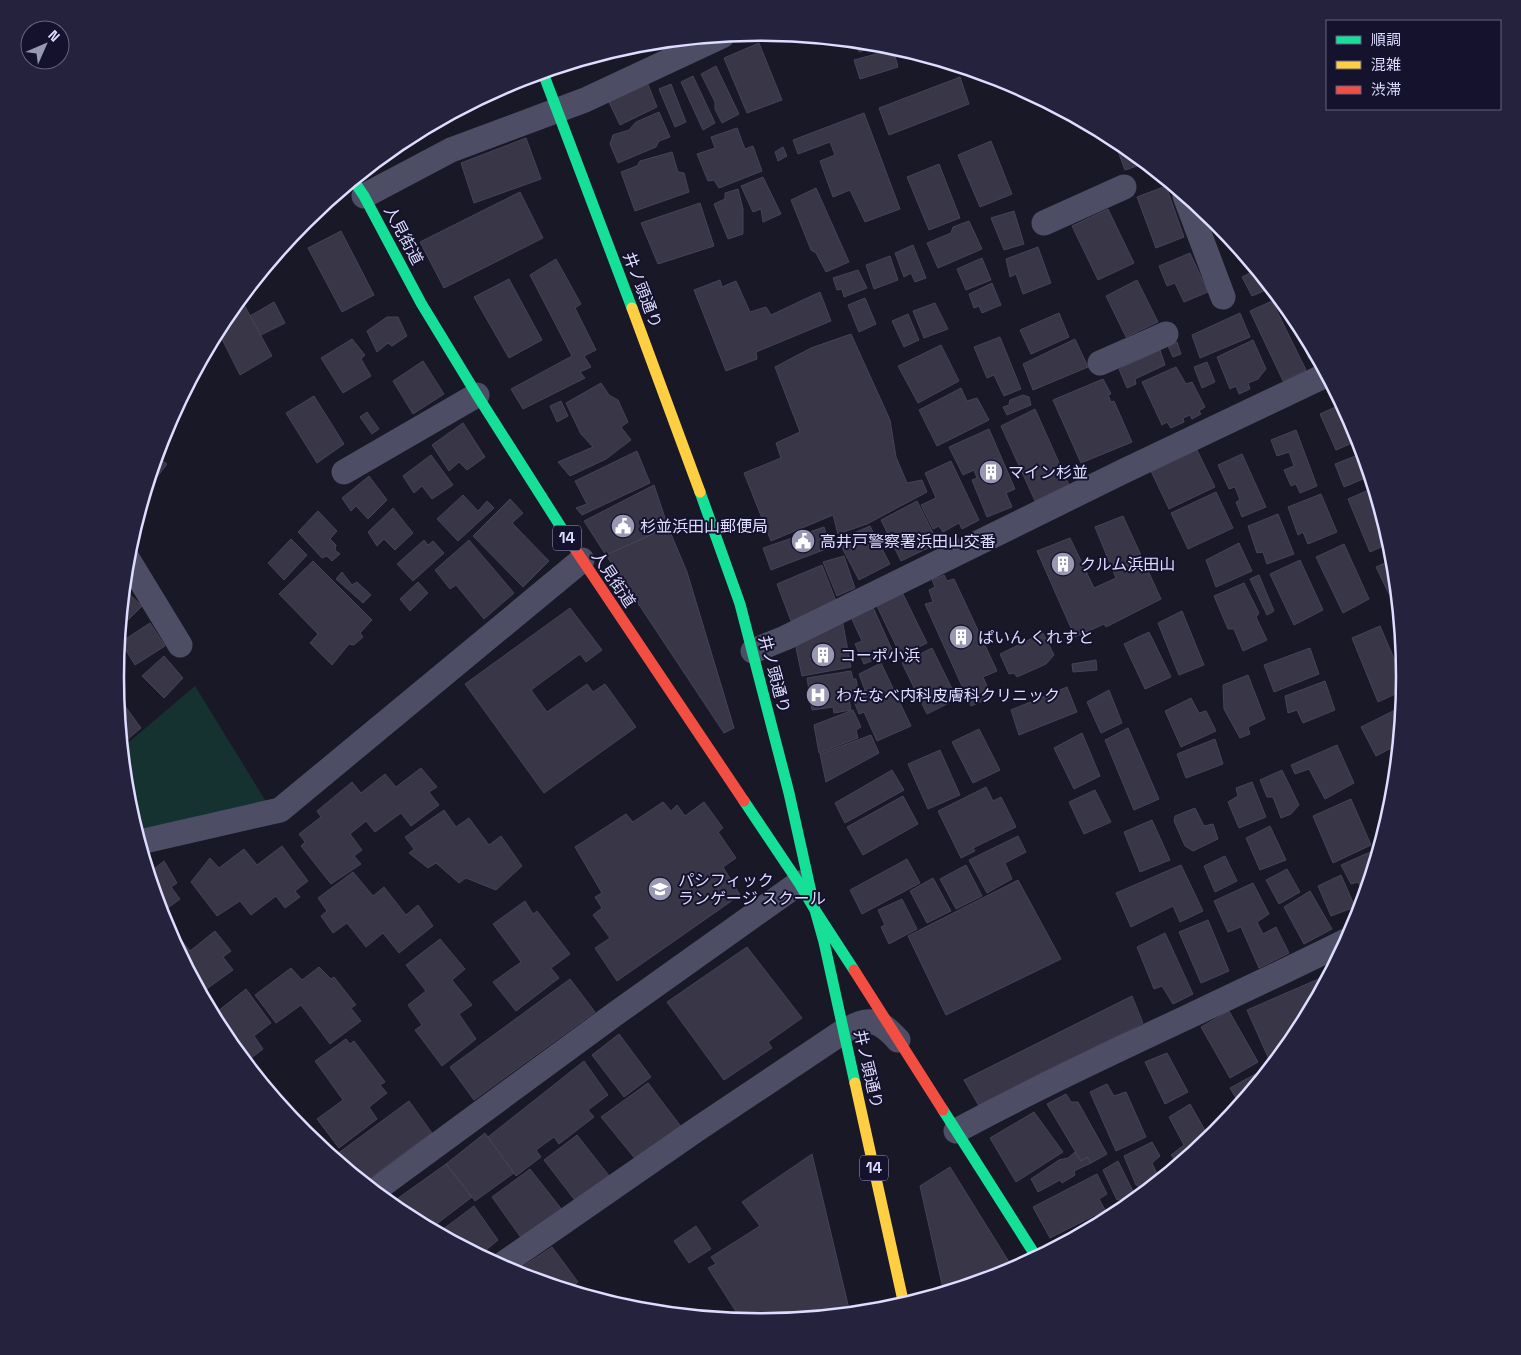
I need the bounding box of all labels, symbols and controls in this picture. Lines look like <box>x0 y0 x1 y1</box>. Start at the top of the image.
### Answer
north arrow <box>20 20 70 70</box>
legend <box>1326 20 1501 110</box>
text: N <box>45 26 64 45</box>
text: 順調 <box>1371 30 1401 49</box>
text: 混雑 <box>1371 55 1401 74</box>
text: 渋滞 <box>1371 80 1401 99</box>
street label: 人見街道 <box>379 202 428 268</box>
street label: 井ノ頭通り <box>618 249 667 331</box>
building icon: マイン杉並 <box>978 459 1004 485</box>
place label: マイン杉並 <box>1008 462 1088 483</box>
public building icon: 杉並浜田山郵便局 <box>610 513 636 539</box>
place label: 杉並浜田山郵便局 <box>640 516 768 537</box>
road number: 14 <box>553 526 581 550</box>
public building icon: 高井戸警察署浜田山交番 <box>790 528 816 554</box>
place label: 高井戸警察署浜田山交番 <box>820 531 996 552</box>
street label: 人見街道 <box>587 547 640 612</box>
building icon: クルム浜田山 <box>1050 551 1076 577</box>
place label: クルム浜田山 <box>1080 554 1175 575</box>
building icon: ぱいん くれすと <box>948 624 974 650</box>
place label: ぱいん くれすと <box>978 627 1094 648</box>
street label: 井ノ頭通り <box>754 633 795 715</box>
building icon: コーポ小浜 <box>810 642 836 668</box>
place label: コーポ小浜 <box>840 645 920 666</box>
hospital icon: わたなべ内科皮膚科クリニック <box>805 682 831 708</box>
place label: わたなべ内科皮膚科クリニック <box>836 685 1060 706</box>
place label: パシフィック ランゲージ スクール <box>678 870 826 909</box>
school or university icon: パシフィック ランゲージ スクール <box>647 876 673 902</box>
street label: 井ノ頭通り <box>849 1028 888 1110</box>
road number: 14 <box>860 1156 888 1180</box>

